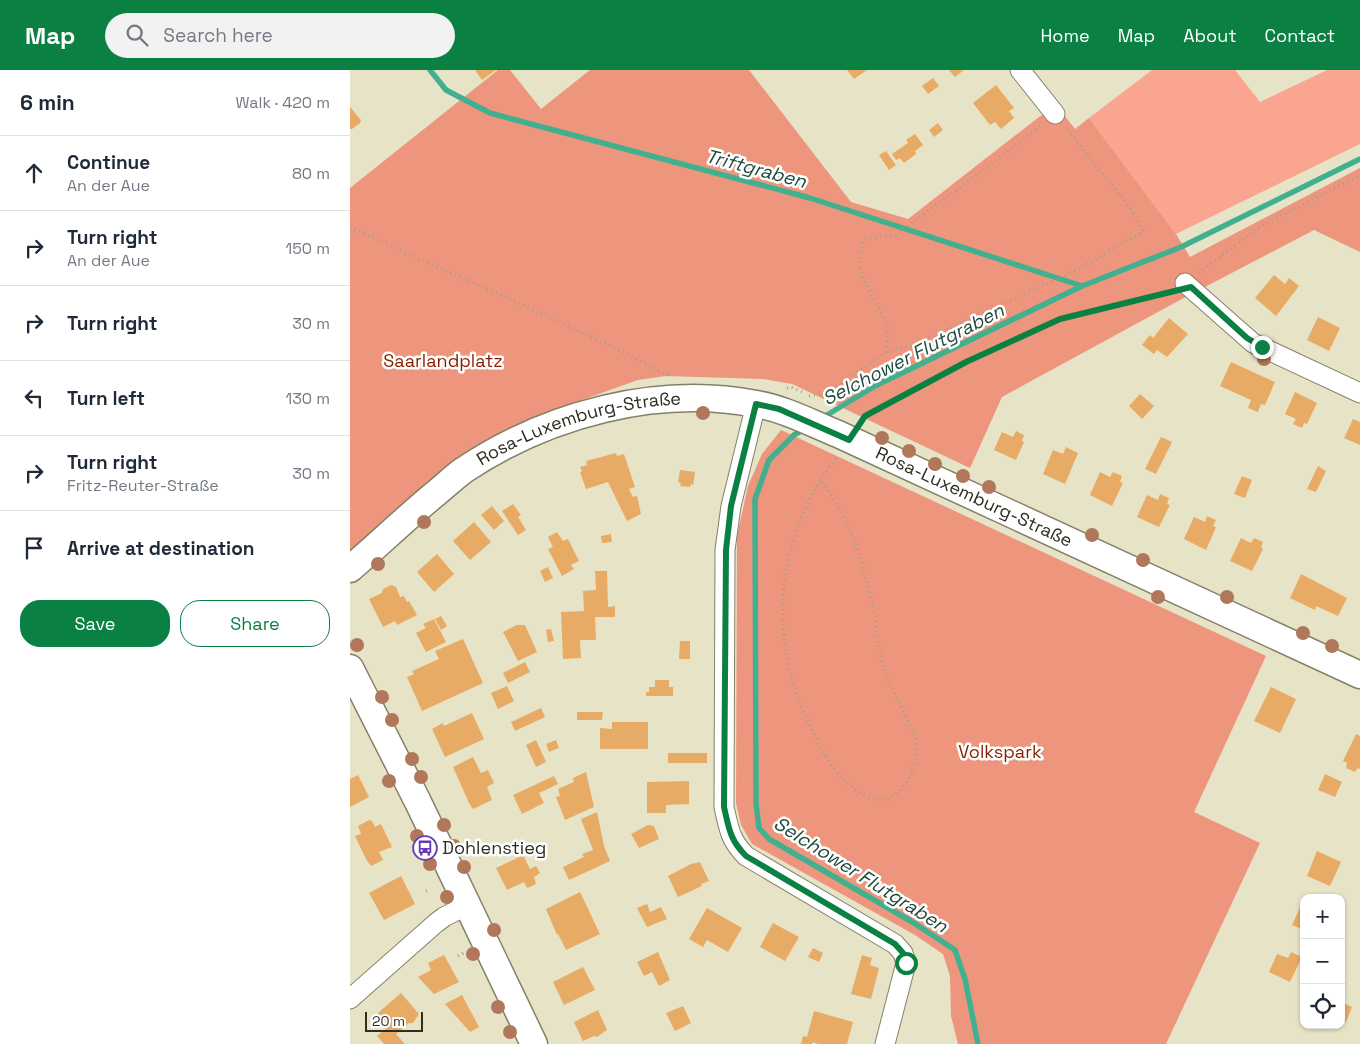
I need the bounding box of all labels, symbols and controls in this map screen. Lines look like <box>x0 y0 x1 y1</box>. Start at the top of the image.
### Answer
search box <box>105 13 455 58</box>
text: Map <box>25 20 75 51</box>
icon: search <box>123 21 151 49</box>
text: Search here <box>163 23 273 48</box>
text: Home <box>1041 24 1090 47</box>
text: Map <box>1118 24 1155 47</box>
text: About <box>1183 24 1237 47</box>
text: Contact <box>1265 24 1335 47</box>
text: 6 min <box>20 89 75 116</box>
text: Walk · 420 m <box>235 92 330 113</box>
water label: Triftgraben <box>703 143 809 194</box>
text: Continue <box>67 150 150 175</box>
icon: ahead <box>20 159 48 187</box>
text: 80 m <box>292 163 330 184</box>
text: An der Aue <box>67 175 150 196</box>
text: Turn right <box>67 225 157 250</box>
icon: right <box>20 234 48 262</box>
text: 150 m <box>286 238 330 259</box>
text: An der Aue <box>67 250 150 271</box>
water label: Selchower Flutgraben <box>818 298 1009 411</box>
icon: right <box>20 309 48 337</box>
text: Turn right <box>67 311 157 336</box>
text: 30 m <box>292 313 330 334</box>
route end <box>1251 336 1274 359</box>
park label: Saarlandplatz <box>383 349 503 372</box>
icon: left <box>20 384 48 412</box>
text: Turn left <box>67 386 145 411</box>
street label: Rosa-Luxemburg-Straße <box>472 386 681 470</box>
text: 130 m <box>286 388 330 409</box>
street label: Rosa-Luxemburg-Straße <box>872 441 1076 552</box>
text: Turn right <box>67 450 157 475</box>
icon: right <box>20 459 48 487</box>
text: 30 m <box>292 463 330 484</box>
text: Fritz-Reuter-Straße <box>67 475 219 496</box>
icon: arrive <box>20 534 48 562</box>
text: Arrive at destination <box>67 536 255 561</box>
button: Save <box>20 600 170 647</box>
button: Share <box>180 600 330 647</box>
park label: Volkspark <box>958 740 1042 763</box>
water label: Selchower Flutgraben <box>769 811 953 938</box>
bus stop icon: Dohlenstieg <box>412 835 438 861</box>
place label: Dohlenstieg <box>442 836 546 859</box>
map controls <box>1300 894 1345 1029</box>
button: + <box>1300 894 1345 939</box>
button: − <box>1300 939 1345 984</box>
route start <box>895 952 918 975</box>
button: locate <box>1300 984 1345 1029</box>
scale bar <box>365 1009 422 1032</box>
text: 20 m <box>372 1012 405 1030</box>

